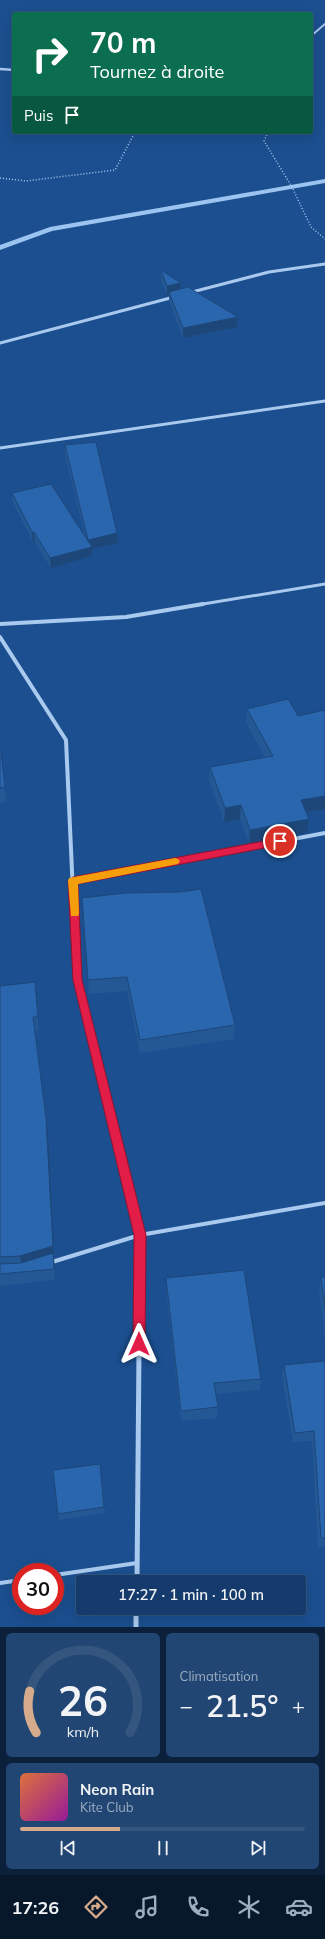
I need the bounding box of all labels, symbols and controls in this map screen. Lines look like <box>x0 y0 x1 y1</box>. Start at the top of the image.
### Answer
text: 70 m <box>90 25 156 60</box>
icon: right <box>24 28 76 80</box>
text: Tournez à droite <box>90 60 224 83</box>
icon: arrive <box>61 104 83 126</box>
text: Puis <box>24 106 53 125</box>
pin <box>263 824 297 858</box>
icon: arrive <box>269 830 291 852</box>
position arrow <box>118 1323 160 1365</box>
speed limit sign: 30 <box>12 1563 64 1615</box>
text: 17:27 · 1 min · 100 m <box>118 1585 264 1604</box>
text: Climatisation <box>180 1668 258 1684</box>
text: 26 <box>58 1674 108 1726</box>
text: 21.5° <box>206 1687 278 1725</box>
text: − <box>180 1692 193 1720</box>
text: + <box>292 1692 305 1720</box>
text: km/h <box>67 1723 99 1741</box>
text: Neon Rain <box>80 1780 154 1799</box>
text: Kite Club <box>80 1799 134 1815</box>
icon: previous <box>57 1837 79 1859</box>
icon: pause <box>152 1837 174 1859</box>
icon: next <box>247 1837 269 1859</box>
icon: directions <box>82 1893 110 1921</box>
icon: music <box>133 1893 161 1921</box>
icon: phone <box>184 1893 212 1921</box>
icon: climate <box>235 1893 263 1921</box>
icon: car <box>285 1893 313 1921</box>
text: 17:26 <box>11 1896 59 1919</box>

